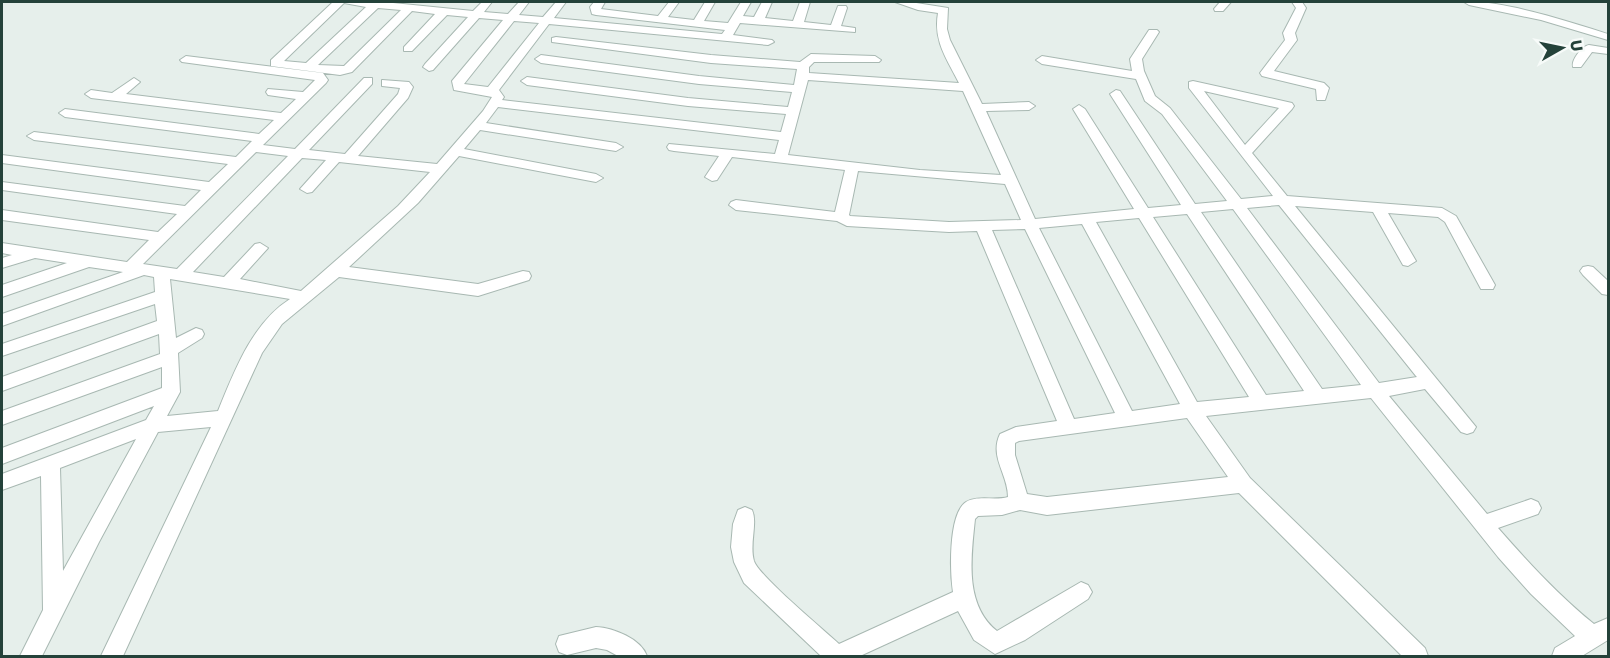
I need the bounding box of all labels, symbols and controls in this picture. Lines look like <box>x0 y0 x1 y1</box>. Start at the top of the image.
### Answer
north arrow <box>1532 18 1592 78</box>
text: U <box>1564 38 1589 53</box>

